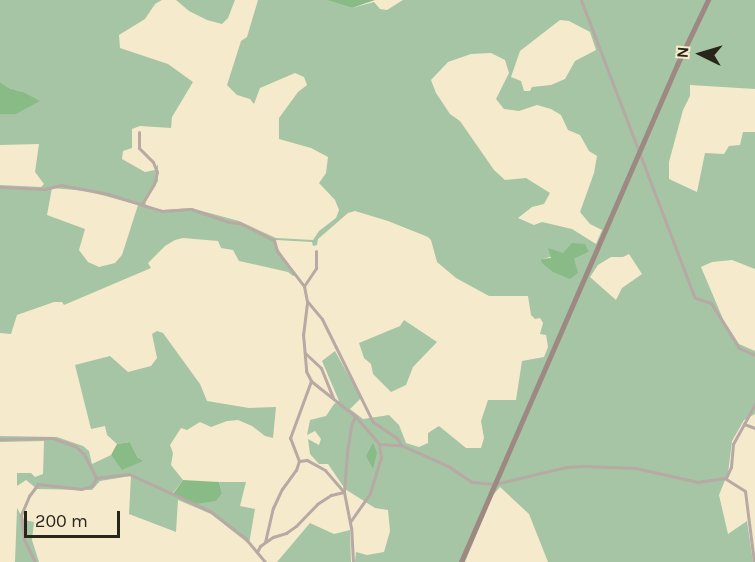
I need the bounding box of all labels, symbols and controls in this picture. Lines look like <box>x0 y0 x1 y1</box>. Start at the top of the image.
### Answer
north arrow <box>671 24 731 84</box>
text: N <box>673 46 693 59</box>
scale bar <box>27 499 123 537</box>
text: 200 m <box>35 510 88 532</box>

